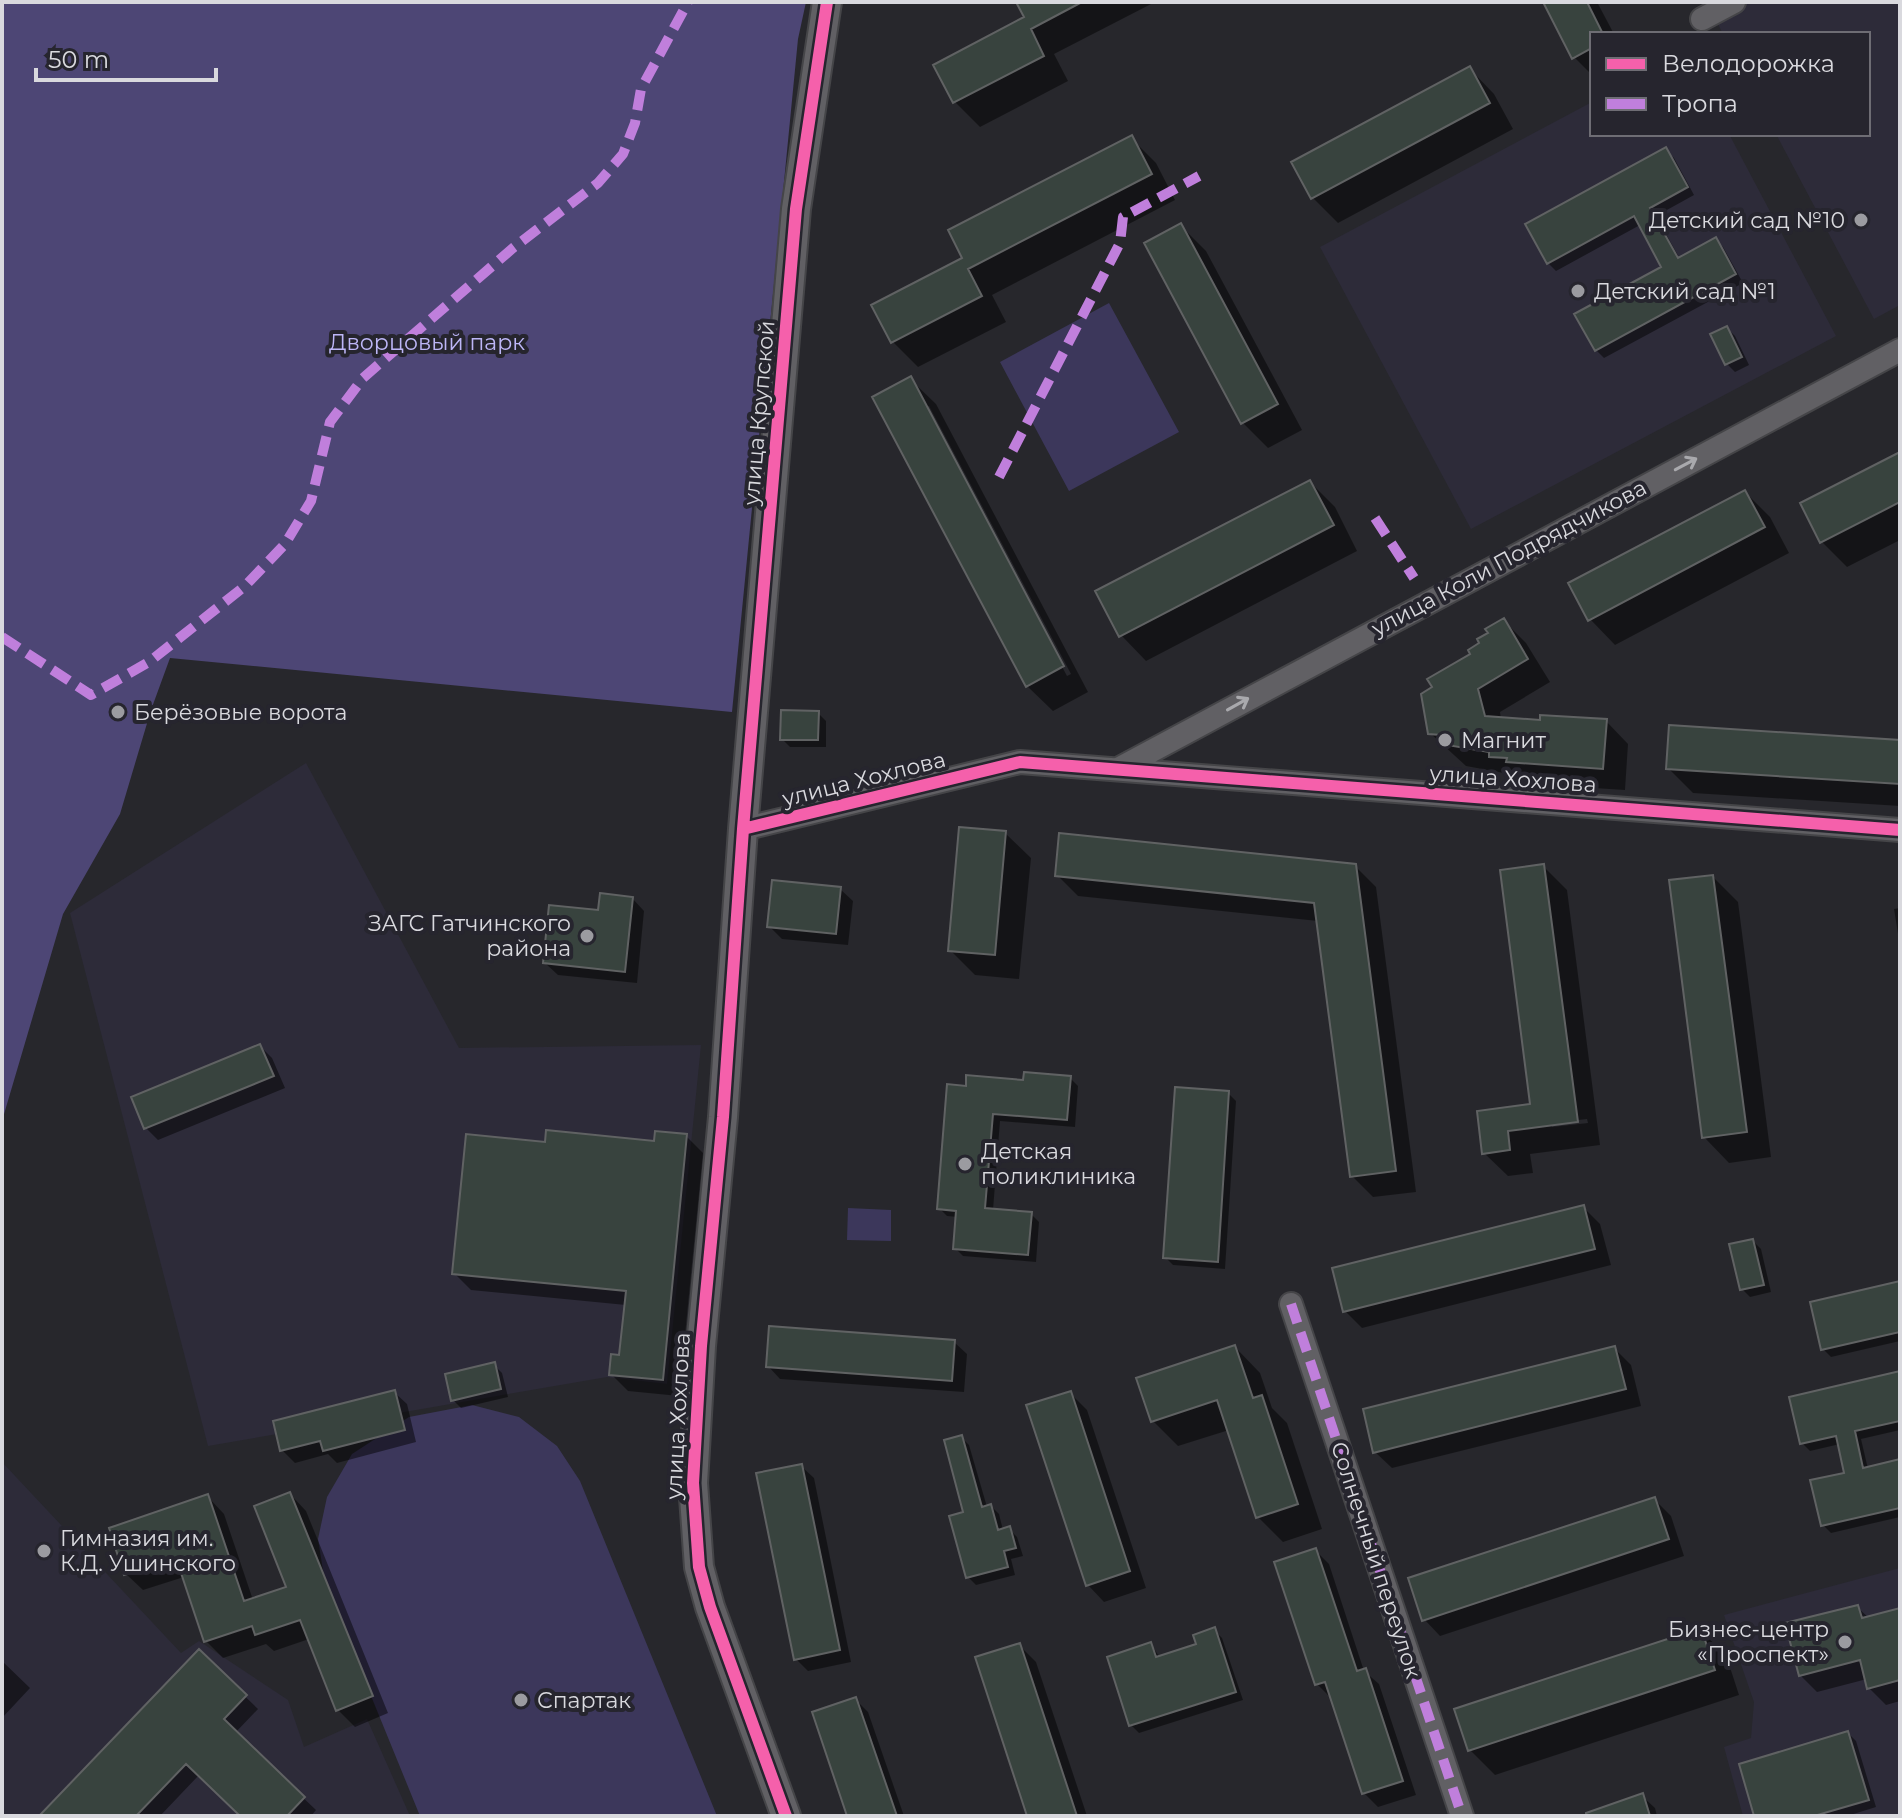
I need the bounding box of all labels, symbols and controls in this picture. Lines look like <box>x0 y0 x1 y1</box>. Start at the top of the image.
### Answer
scale bar <box>36 32 216 82</box>
legend <box>1590 32 1870 136</box>
text: 50 m <box>48 45 109 74</box>
text: Велодорожка <box>1662 49 1835 78</box>
text: Тропа <box>1662 89 1738 118</box>
place label: Детский сад №10 <box>1649 207 1845 234</box>
marker: Детский сад №10 <box>1852 211 1870 229</box>
place label: Детский сад №1 <box>1594 278 1776 305</box>
marker: Детский сад №1 <box>1569 282 1587 300</box>
street label: улица Крупской <box>737 319 781 508</box>
park label: Дворцовый парк <box>329 329 525 356</box>
one-way arrow <box>1673 456 1697 471</box>
street label: улица Коли Подрядчикова <box>1366 474 1651 643</box>
one-way arrow <box>1225 696 1249 712</box>
place label: Берёзовые ворота <box>134 699 347 726</box>
marker: Берёзовые ворота <box>109 703 127 721</box>
place label: Магнит <box>1461 727 1546 754</box>
marker: Магнит <box>1436 731 1454 749</box>
street label: улица Хохлова <box>779 746 948 813</box>
street label: улица Хохлова <box>1428 760 1597 798</box>
place label: ЗАГС Гатчинского района <box>368 910 571 962</box>
marker: ЗАГС Гатчинского района <box>578 927 596 945</box>
place label: Детская поликлиника <box>981 1138 1136 1190</box>
marker: Детская поликлиника <box>956 1155 974 1173</box>
street label: улица Хохлова <box>660 1332 696 1501</box>
street label: Солнечный переулок <box>1325 1438 1427 1682</box>
place label: Гимназия им. К.Д. Ушинского <box>60 1525 236 1577</box>
marker: Гимназия им. К.Д. Ушинского <box>35 1542 53 1560</box>
place label: Бизнес-центр «Проспект» <box>1668 1616 1829 1668</box>
marker: Бизнес-центр «Проспект» <box>1836 1633 1854 1651</box>
place label: Спартак <box>537 1687 631 1714</box>
marker: Спартак <box>512 1691 530 1709</box>

